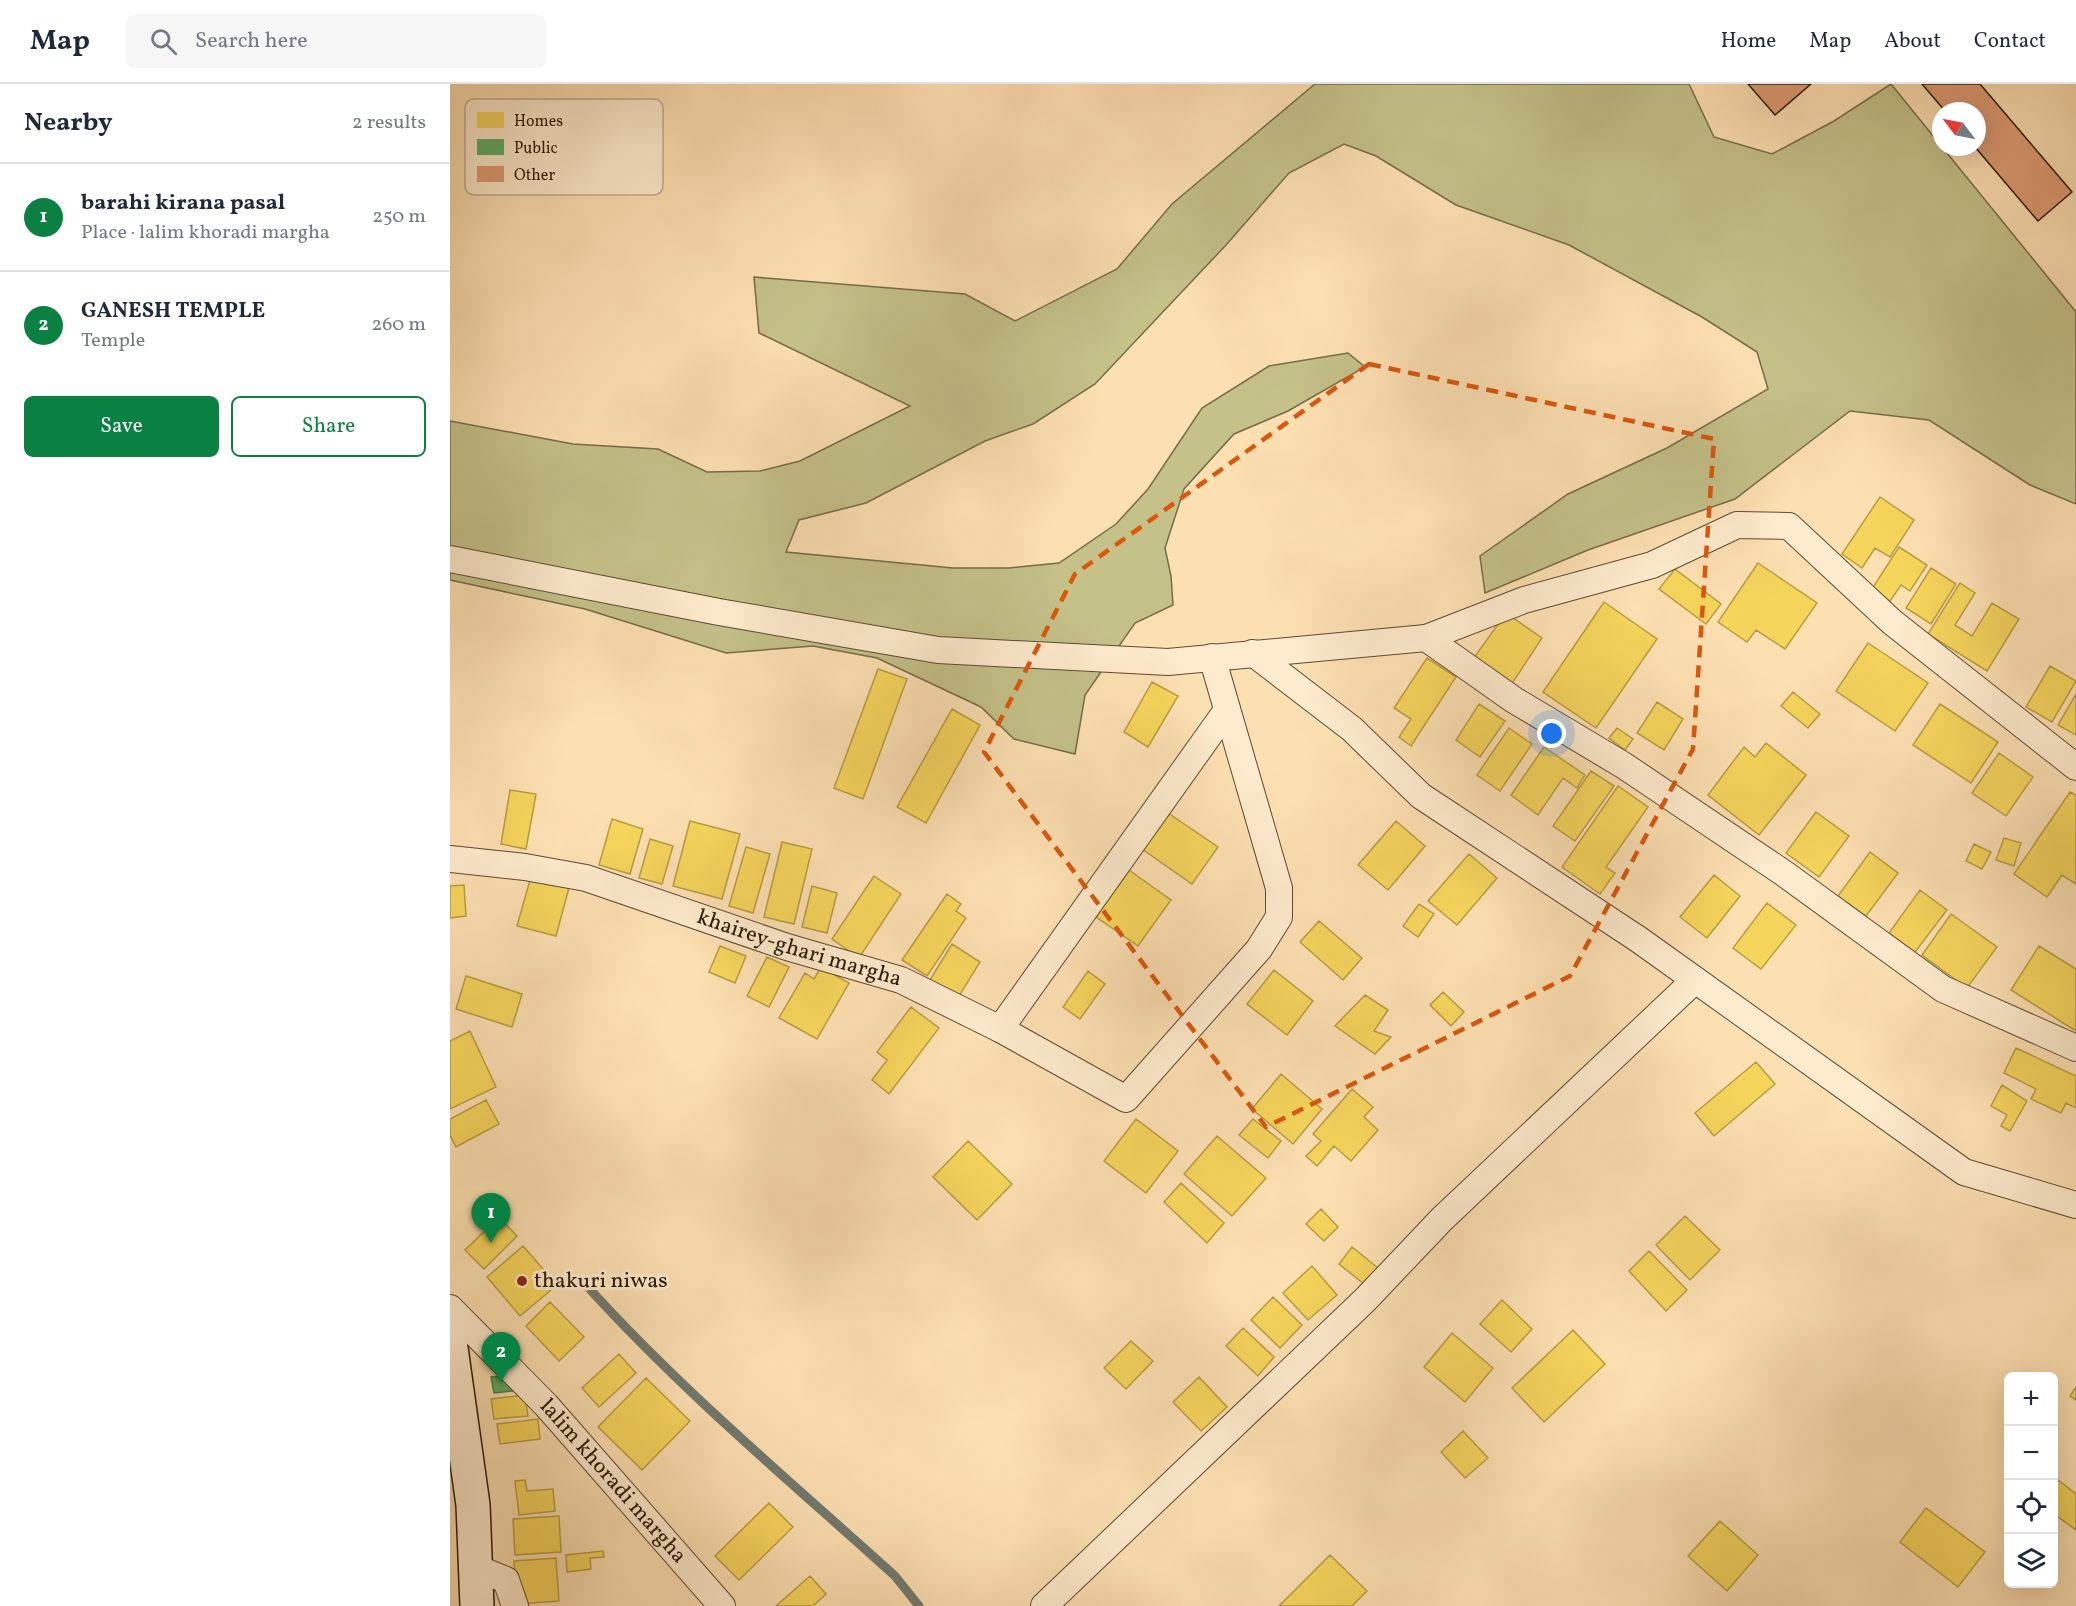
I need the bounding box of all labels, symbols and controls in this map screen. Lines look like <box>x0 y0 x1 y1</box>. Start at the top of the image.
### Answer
search box <box>126 14 546 68</box>
text: Map <box>30 22 90 61</box>
icon: search <box>147 25 180 58</box>
text: Search here <box>195 26 308 57</box>
text: Home <box>1721 27 1776 56</box>
text: Map <box>1809 27 1851 56</box>
text: About <box>1884 27 1941 56</box>
text: Contact <box>1974 27 2046 56</box>
legend <box>465 99 663 195</box>
north arrow <box>1932 102 1986 156</box>
text: Nearby <box>24 105 113 141</box>
text: 2 results <box>352 109 426 137</box>
text: Homes <box>514 111 563 133</box>
text: Public <box>514 138 558 160</box>
text: Other <box>514 165 555 187</box>
text: barahi kirana pasal <box>81 188 285 219</box>
text: 1 <box>39 203 48 231</box>
text: 250 m <box>372 203 426 231</box>
text: Place · lalim khoradi margha <box>81 219 330 247</box>
text: GANESH TEMPLE <box>81 296 265 327</box>
text: 2 <box>38 311 49 339</box>
text: 260 m <box>371 311 426 339</box>
text: Temple <box>81 327 145 355</box>
button: Save <box>24 396 219 457</box>
button: Share <box>231 396 426 457</box>
your location <box>1537 719 1566 748</box>
street label: khairey-ghari margha <box>693 902 905 995</box>
pin: 1 <box>472 1194 510 1243</box>
place label: thakuri niwas <box>534 1266 668 1297</box>
marker: thakuri niwas <box>515 1274 529 1288</box>
pin: 2 <box>482 1332 520 1382</box>
map controls <box>2004 1372 2058 1588</box>
button: + <box>2004 1372 2058 1426</box>
street label: lalim khoradi margha <box>532 1392 694 1571</box>
button: − <box>2004 1426 2058 1480</box>
button: locate <box>2004 1480 2058 1534</box>
button: layers <box>2004 1534 2058 1588</box>

